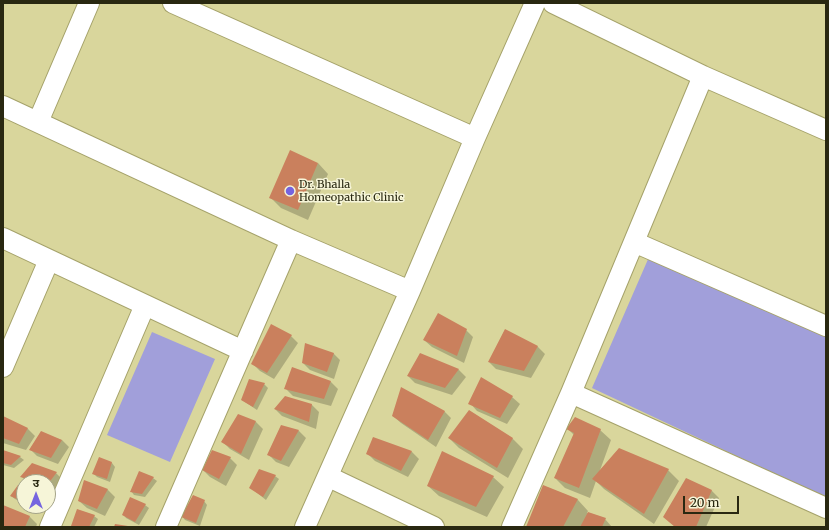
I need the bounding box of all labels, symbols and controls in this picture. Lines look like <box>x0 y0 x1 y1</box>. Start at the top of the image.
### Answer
place label: Dr. Bhalla Homeopathic Clinic <box>299 178 404 204</box>
marker: Dr. Bhalla Homeopathic Clinic <box>284 185 296 197</box>
north arrow <box>16 474 56 514</box>
text: उ <box>33 476 39 490</box>
scale bar <box>685 488 741 514</box>
text: 20 m <box>690 495 719 510</box>

